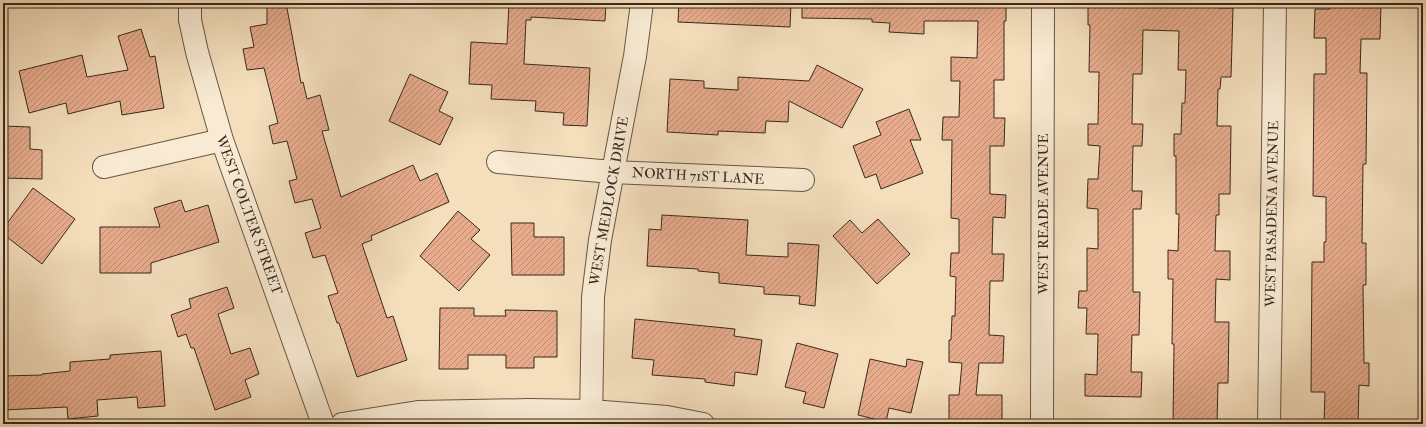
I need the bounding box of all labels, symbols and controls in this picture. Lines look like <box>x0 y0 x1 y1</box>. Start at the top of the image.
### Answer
street label: WEST MEDLOCK DRIVE <box>586 115 632 288</box>
street label: WEST PASADENA AVENUE <box>1262 121 1282 308</box>
street label: WEST COLTER STREET <box>212 132 286 298</box>
street label: WEST READE AVENUE <box>1035 133 1052 296</box>
street label: NORTH 71ST LANE <box>631 164 765 188</box>

